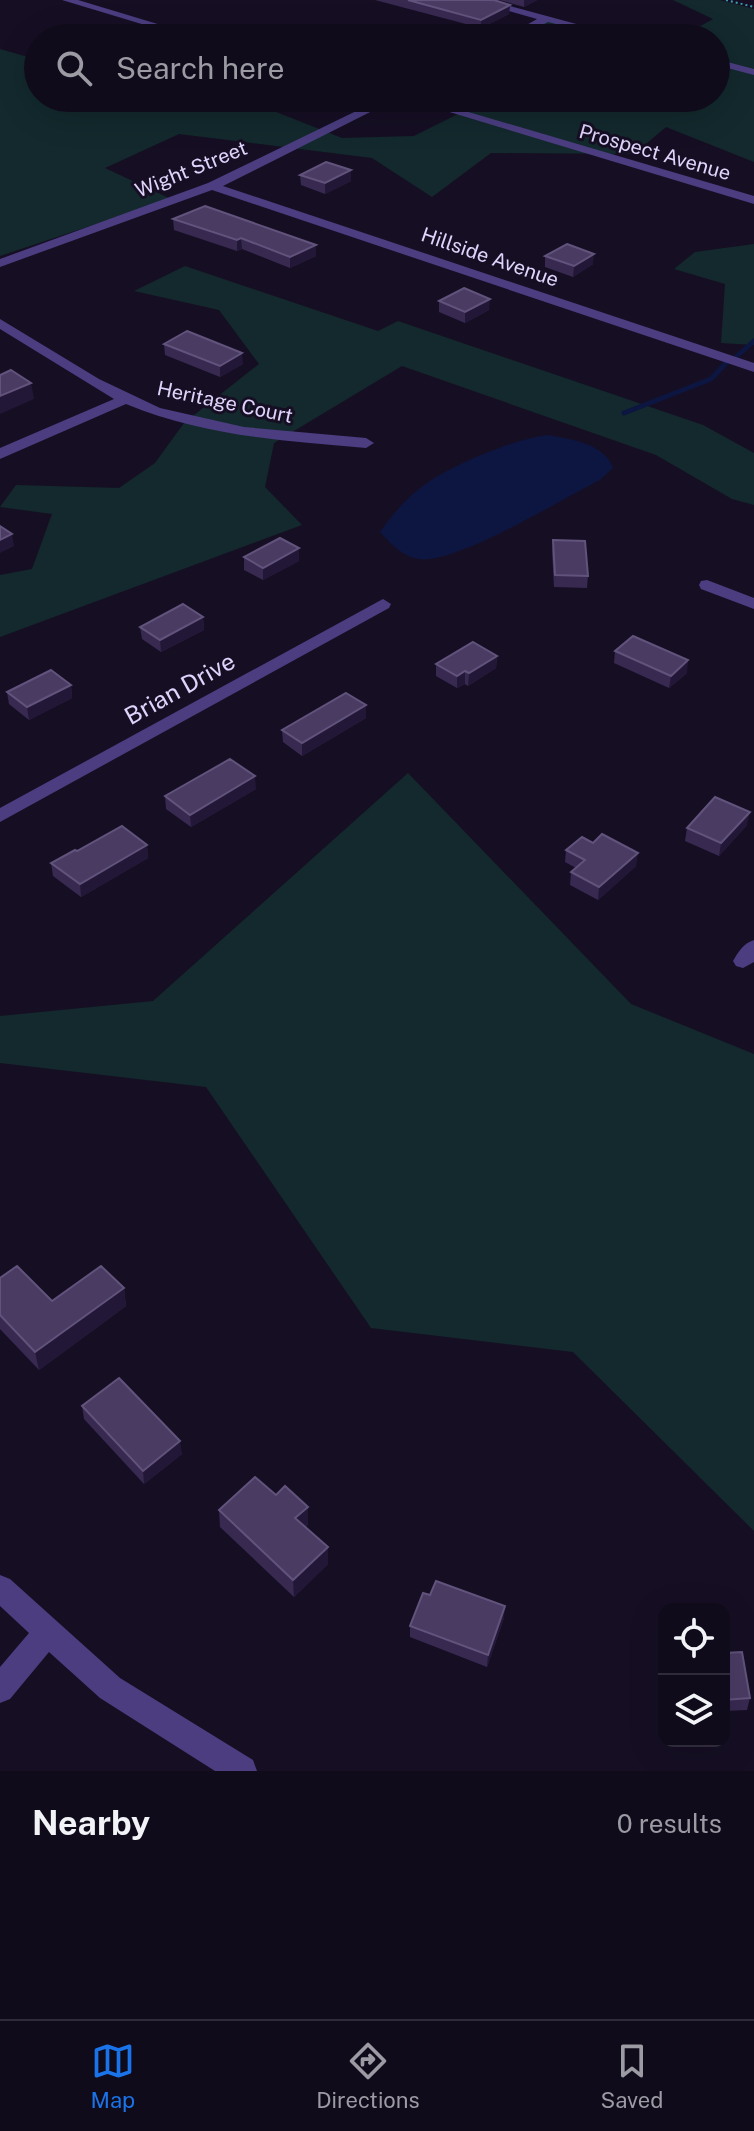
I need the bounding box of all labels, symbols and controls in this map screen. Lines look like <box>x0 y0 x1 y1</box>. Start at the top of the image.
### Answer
search box <box>24 24 730 112</box>
icon: search <box>52 46 96 90</box>
text: Search here <box>116 50 284 86</box>
street label: Prospect Avenue <box>576 119 734 185</box>
street label: Wight Street <box>132 136 250 202</box>
street label: Hillside Avenue <box>418 222 562 292</box>
street label: Heritage Court <box>155 376 295 428</box>
street label: Brian Drive <box>119 646 240 730</box>
map controls <box>658 1603 730 1747</box>
button: locate <box>658 1603 730 1675</box>
button: layers <box>658 1675 730 1747</box>
text: Nearby <box>32 1803 150 1843</box>
text: 0 results <box>617 1808 722 1839</box>
tab: Map <box>91 2039 135 2113</box>
tab: Directions <box>316 2039 420 2113</box>
tab: Saved <box>601 2039 663 2113</box>

